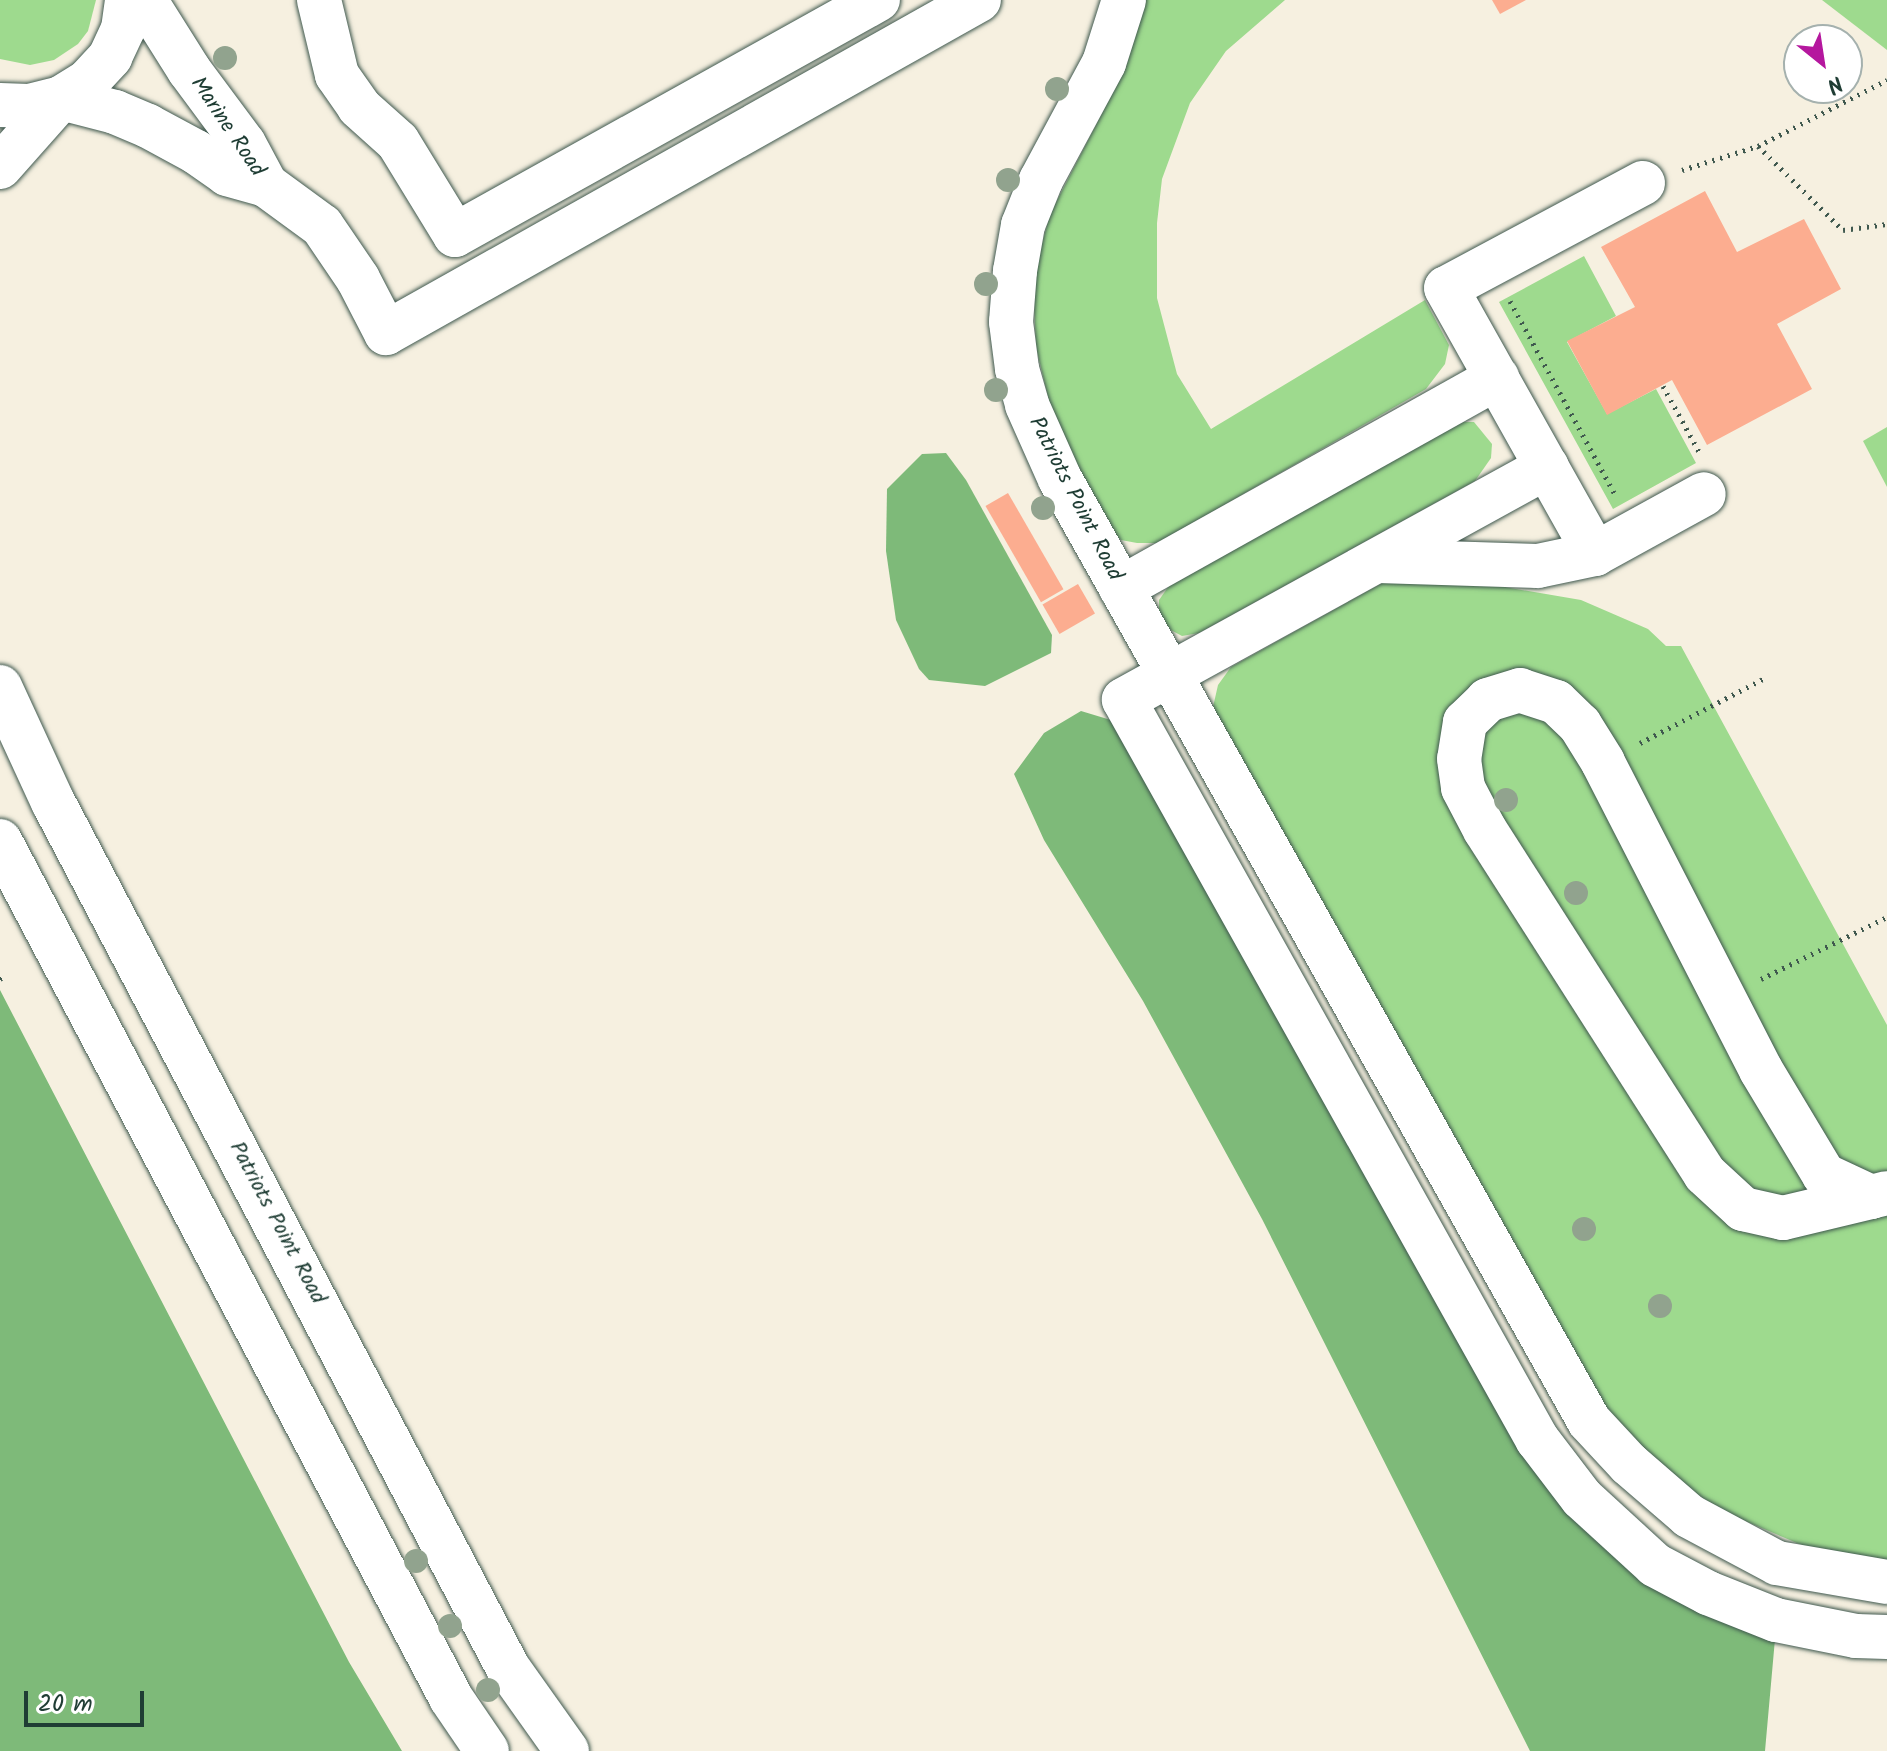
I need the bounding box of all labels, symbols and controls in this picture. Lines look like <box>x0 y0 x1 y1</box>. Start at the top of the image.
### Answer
north arrow <box>1783 24 1863 104</box>
text: N <box>1819 65 1849 102</box>
street label: Marine Road <box>184 72 270 182</box>
street label: Patriots Point Road <box>1022 413 1128 585</box>
street label: Patriots Point Road <box>223 1137 331 1309</box>
scale bar <box>28 1675 148 1725</box>
text: 20 m <box>38 1685 93 1724</box>

